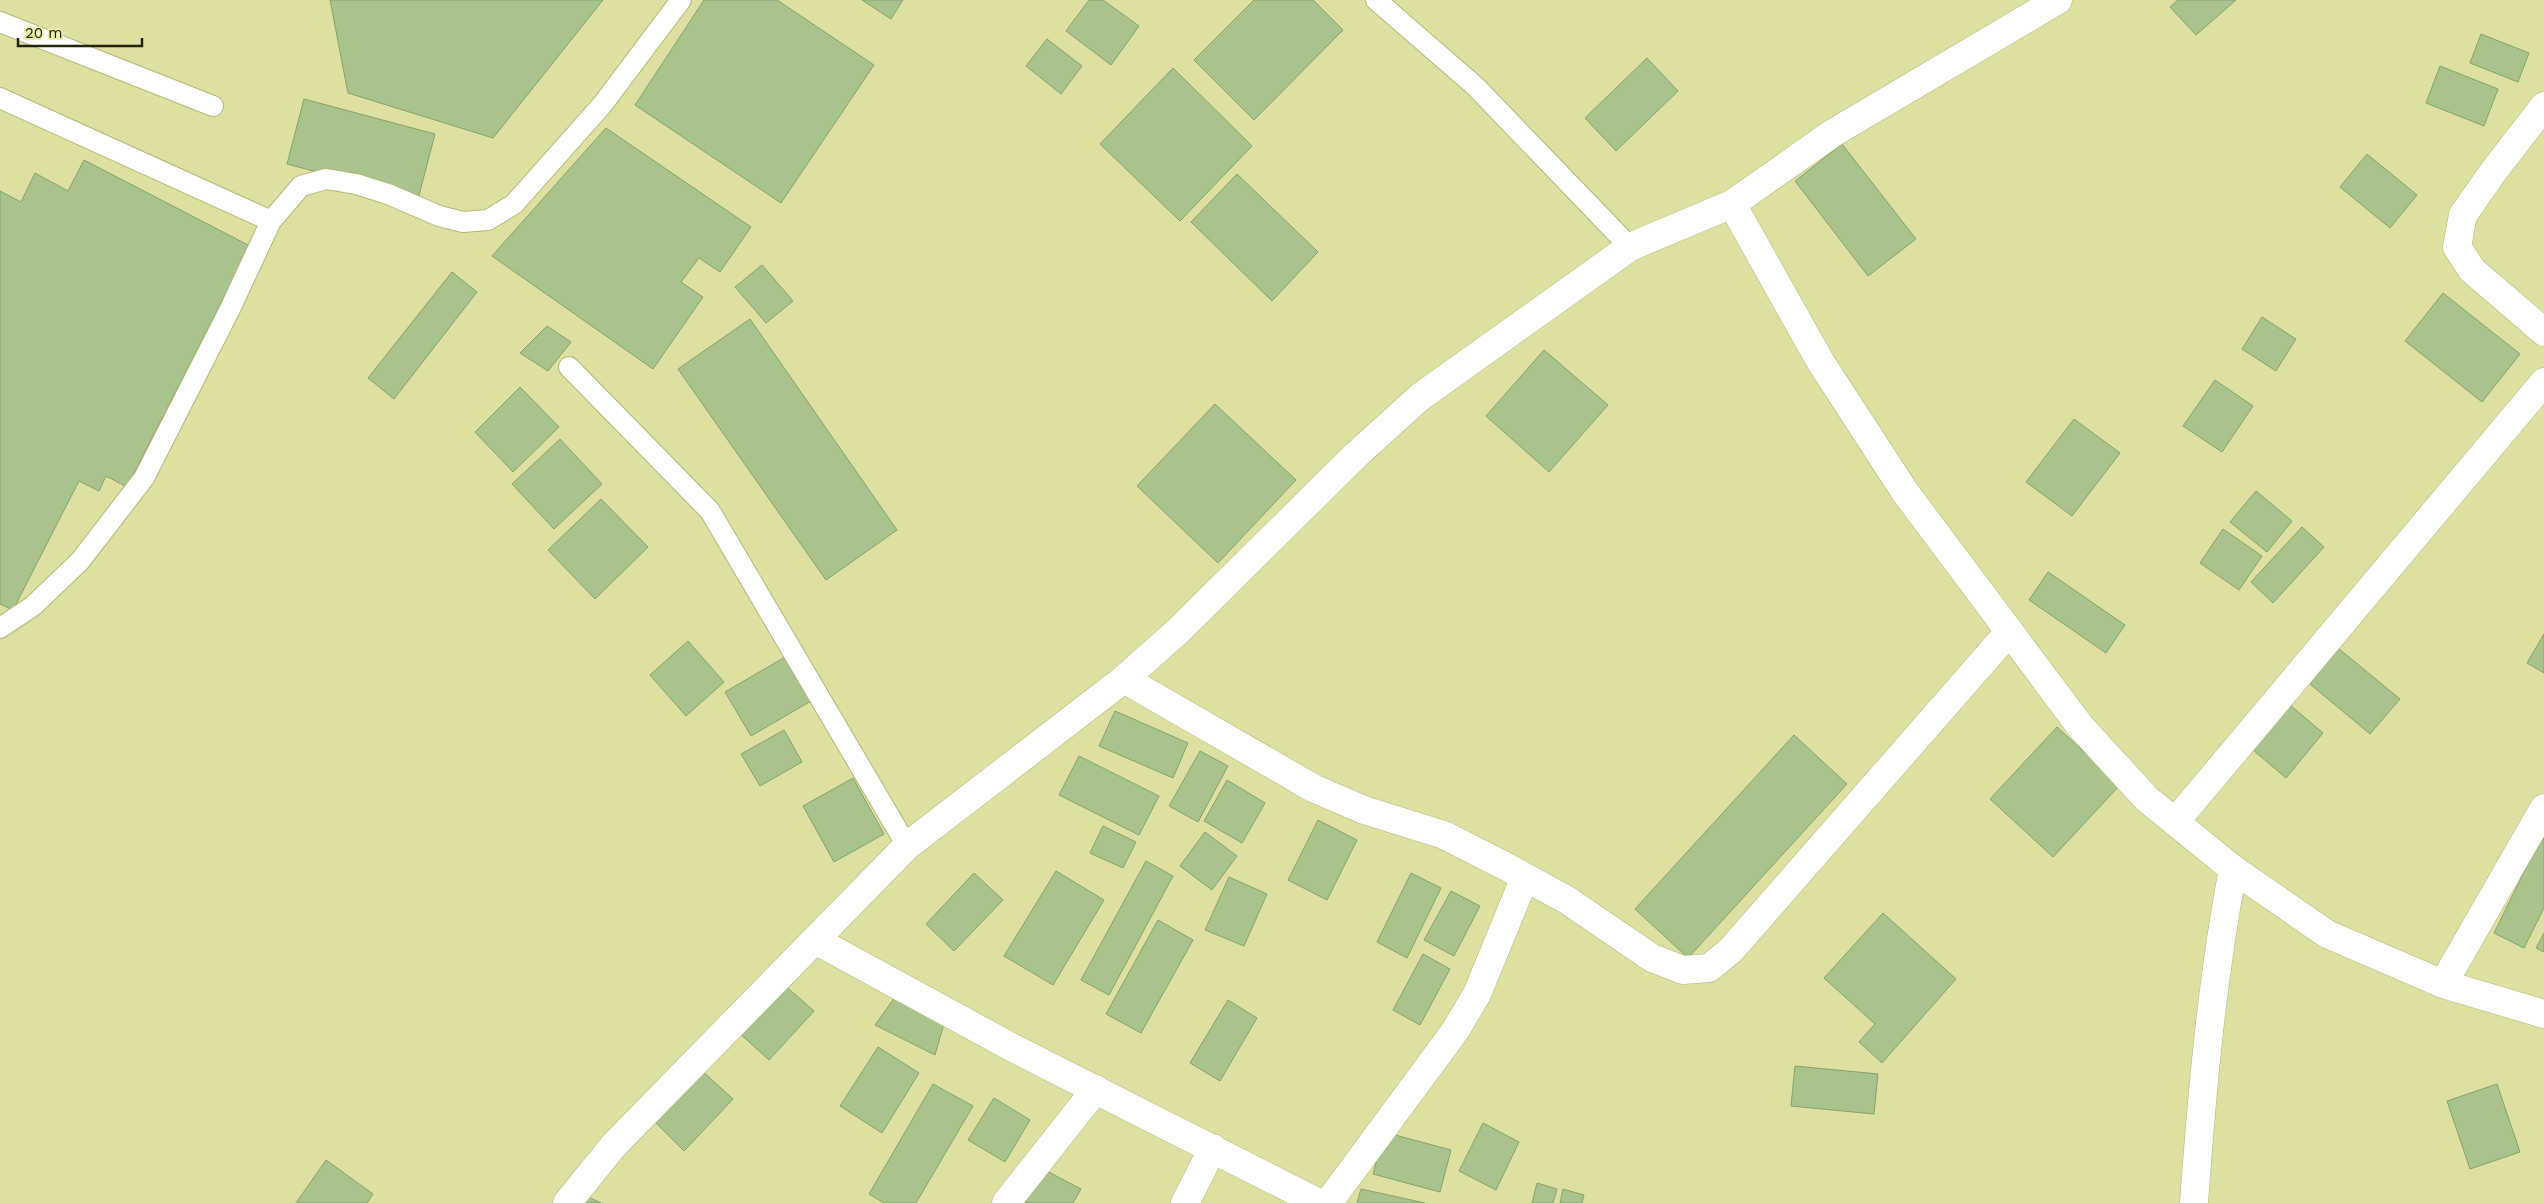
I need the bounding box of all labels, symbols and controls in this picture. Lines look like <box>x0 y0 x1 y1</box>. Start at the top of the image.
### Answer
scale bar <box>18 15 141 47</box>
text: 20 m <box>25 24 63 42</box>

